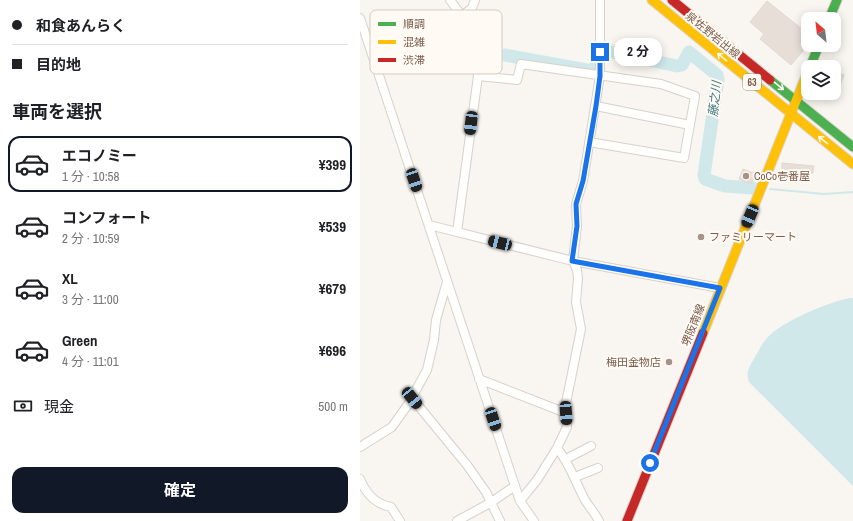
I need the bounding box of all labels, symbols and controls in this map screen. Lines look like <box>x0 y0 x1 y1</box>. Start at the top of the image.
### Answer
street label: 泉佐野岩出線 <box>683 9 743 61</box>
legend <box>370 10 502 74</box>
north arrow <box>801 12 841 52</box>
map controls <box>801 12 841 100</box>
text: 和食あんらく <box>36 15 126 36</box>
text: 順調 <box>403 17 425 31</box>
text: 混雑 <box>403 35 425 49</box>
callout: 2 分 <box>614 38 662 66</box>
route end <box>591 43 609 61</box>
text: 2 分 <box>627 43 649 60</box>
text: 渋滞 <box>403 53 425 67</box>
one-way arrow <box>717 53 727 62</box>
text: 目的地 <box>36 54 81 75</box>
button: layers <box>801 60 841 100</box>
road number: 63 <box>743 74 761 90</box>
water label: 藤之川 <box>705 78 725 118</box>
one-way arrow <box>773 82 784 90</box>
text: 車両を選択 <box>12 99 102 124</box>
car <box>464 110 478 136</box>
one-way arrow <box>817 135 828 144</box>
text: エコノミー <box>62 145 137 166</box>
icon: car <box>14 146 50 182</box>
text: ¥399 <box>319 154 346 175</box>
car <box>405 167 423 193</box>
text: 1 分 · 10:58 <box>62 168 119 185</box>
place label: CoCo壱番屋 <box>754 169 810 183</box>
marker: CoCo壱番屋 <box>741 171 751 181</box>
car <box>740 203 760 229</box>
text: コンフォート <box>62 207 152 228</box>
icon: car <box>14 208 50 244</box>
text: ¥539 <box>319 216 346 237</box>
text: 2 分 · 10:59 <box>62 230 119 247</box>
place label: ファミリーマート <box>709 230 797 244</box>
marker: ファミリーマート <box>696 232 706 242</box>
car <box>487 234 513 252</box>
text: XL <box>62 268 78 289</box>
icon: car <box>14 270 50 306</box>
text: ¥679 <box>319 278 346 299</box>
text: 3 分 · 11:00 <box>62 291 119 308</box>
street label: 堺阪南線 <box>678 302 708 348</box>
text: Green <box>62 330 98 351</box>
icon: car <box>14 332 50 368</box>
text: ¥696 <box>319 340 346 361</box>
text: 4 分 · 11:01 <box>62 353 119 370</box>
place label: 梅田金物店 <box>606 355 661 369</box>
marker: 梅田金物店 <box>664 357 674 367</box>
car <box>400 385 424 411</box>
icon: cash <box>12 395 34 417</box>
text: 現金 <box>44 396 74 417</box>
text: 500 m <box>318 398 348 415</box>
car <box>559 401 573 425</box>
car <box>484 406 502 432</box>
route start <box>641 454 659 472</box>
button: 確定 <box>12 467 348 513</box>

